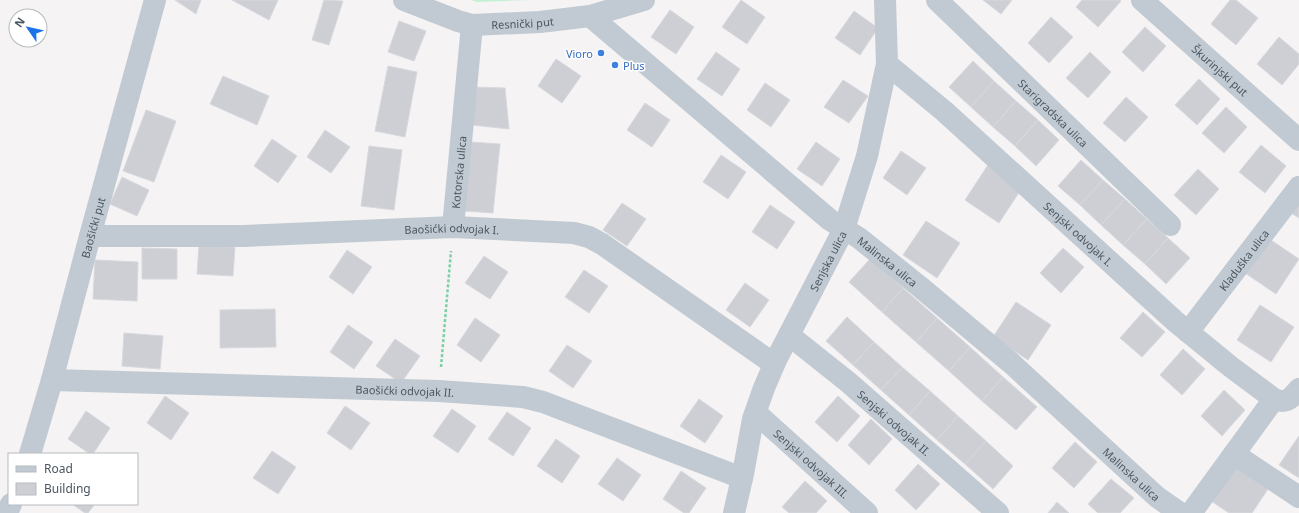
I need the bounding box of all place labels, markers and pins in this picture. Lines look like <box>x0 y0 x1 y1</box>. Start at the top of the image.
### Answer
place label: Vioro <box>566 46 593 61</box>
marker: Vioro <box>596 48 606 58</box>
place label: Plus <box>623 58 645 73</box>
marker: Plus <box>610 60 620 70</box>

